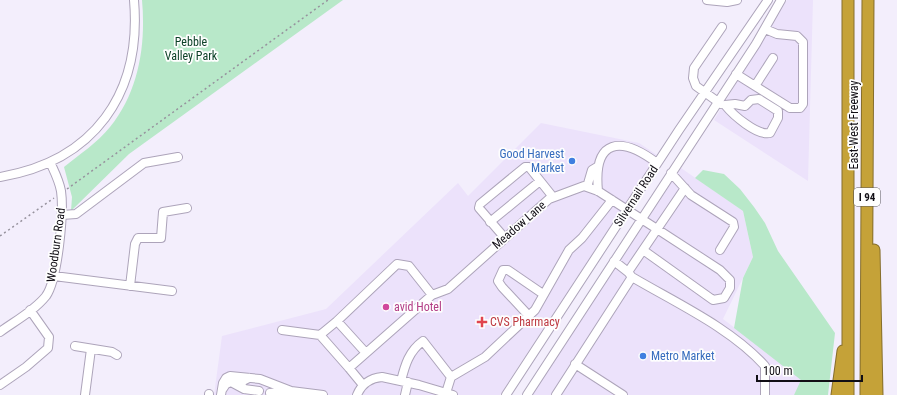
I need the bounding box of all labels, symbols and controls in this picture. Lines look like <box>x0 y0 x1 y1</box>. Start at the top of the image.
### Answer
park label: Pebble Valley Park <box>165 35 218 63</box>
street label: East-West Freeway <box>847 81 861 169</box>
place label: Good Harvest Market <box>500 147 564 175</box>
marker: Good Harvest Market <box>567 156 577 166</box>
street label: Silvernail Road <box>611 163 661 229</box>
road number: I 94 <box>854 188 880 206</box>
street label: Meadow Lane <box>490 198 549 252</box>
street label: Woodburn Road <box>44 207 68 283</box>
place label: avid Hotel <box>394 300 442 314</box>
marker: avid Hotel <box>381 302 391 312</box>
place label: CVS Pharmacy <box>490 315 560 329</box>
marker: CVS Pharmacy <box>477 317 487 327</box>
place label: Metro Market <box>651 349 715 363</box>
marker: Metro Market <box>638 351 648 361</box>
scale bar <box>757 357 862 383</box>
text: 100 m <box>763 364 793 378</box>

